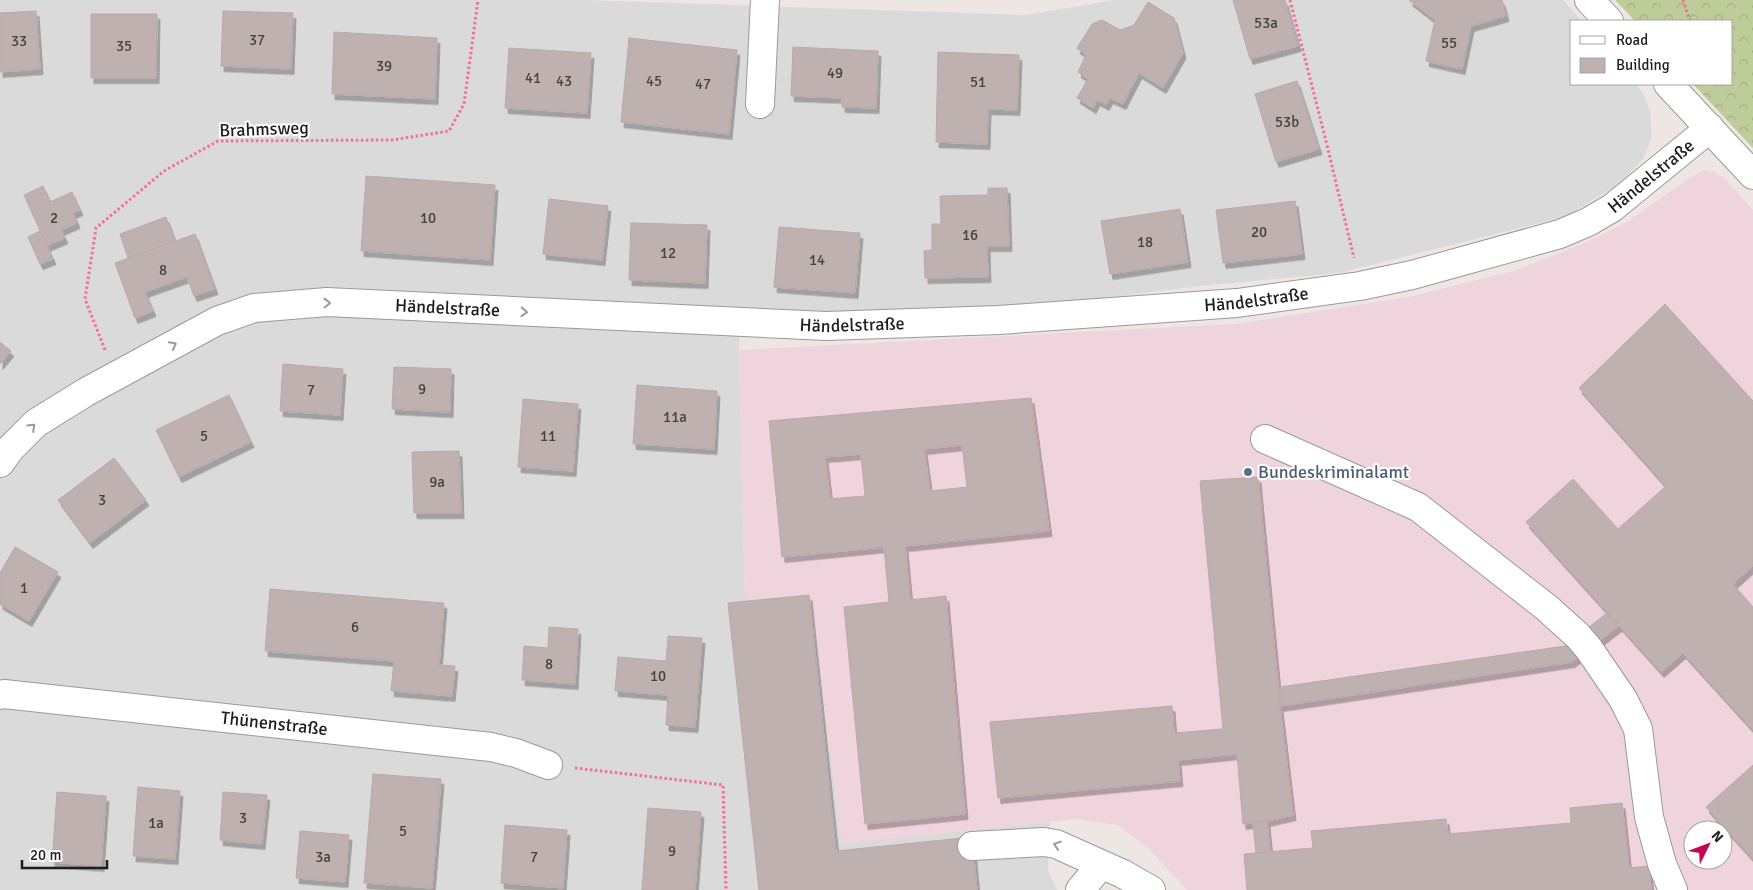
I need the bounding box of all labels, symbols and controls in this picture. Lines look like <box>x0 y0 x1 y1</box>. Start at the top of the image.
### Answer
house number: 53a <box>1254 14 1278 32</box>
legend <box>1570 20 1733 85</box>
house number: 37 <box>249 31 265 49</box>
text: Road <box>1616 31 1648 49</box>
house number: 33 <box>11 32 27 50</box>
house number: 55 <box>1441 34 1457 52</box>
house number: 35 <box>116 37 132 55</box>
text: Building <box>1616 56 1670 74</box>
house number: 39 <box>376 57 392 75</box>
house number: 49 <box>827 64 843 82</box>
house number: 41 <box>525 69 541 87</box>
house number: 43 <box>556 72 572 90</box>
house number: 45 <box>646 72 662 90</box>
house number: 51 <box>970 73 986 91</box>
house number: 47 <box>695 75 711 93</box>
house number: 53b <box>1275 113 1299 131</box>
street label: Brahmsweg <box>219 116 309 142</box>
street label: Händelstraße <box>1603 134 1699 218</box>
house number: 2 <box>50 209 58 227</box>
house number: 10 <box>420 209 436 227</box>
house number: 20 <box>1251 223 1267 241</box>
house number: 16 <box>962 226 978 244</box>
house number: 18 <box>1137 233 1153 251</box>
house number: 12 <box>660 244 676 262</box>
house number: 14 <box>809 251 825 269</box>
house number: 8 <box>159 261 167 279</box>
street label: Händelstraße <box>1203 282 1310 316</box>
street label: Händelstraße <box>395 294 501 321</box>
one-way arrow <box>323 298 331 308</box>
one-way arrow <box>520 306 528 317</box>
street label: Händelstraße <box>799 312 905 337</box>
one-way arrow <box>167 341 176 351</box>
house number: 9 <box>418 380 426 398</box>
house number: 7 <box>307 381 315 399</box>
house number: 11a <box>663 408 687 426</box>
one-way arrow <box>27 424 36 433</box>
house number: 5 <box>200 427 208 445</box>
house number: 11 <box>540 427 556 445</box>
place label: Bundeskriminalamt <box>1258 461 1409 483</box>
marker: Bundeskriminalamt <box>1242 466 1254 478</box>
house number: 9a <box>429 473 445 491</box>
house number: 3 <box>98 491 106 509</box>
house number: 1 <box>20 579 28 597</box>
house number: 6 <box>351 618 359 636</box>
house number: 8 <box>545 655 553 673</box>
house number: 10 <box>650 667 666 685</box>
street label: Thünenstraße <box>220 707 329 740</box>
house number: 3 <box>239 809 247 827</box>
house number: 1a <box>148 814 164 832</box>
north arrow <box>1683 820 1733 870</box>
house number: 5 <box>399 822 407 840</box>
text: N <box>1708 827 1727 846</box>
scale bar <box>22 838 108 870</box>
one-way arrow <box>1053 841 1061 851</box>
house number: 9 <box>668 842 676 860</box>
text: 20 m <box>30 846 61 864</box>
house number: 3a <box>315 848 331 866</box>
house number: 7 <box>530 848 538 866</box>

